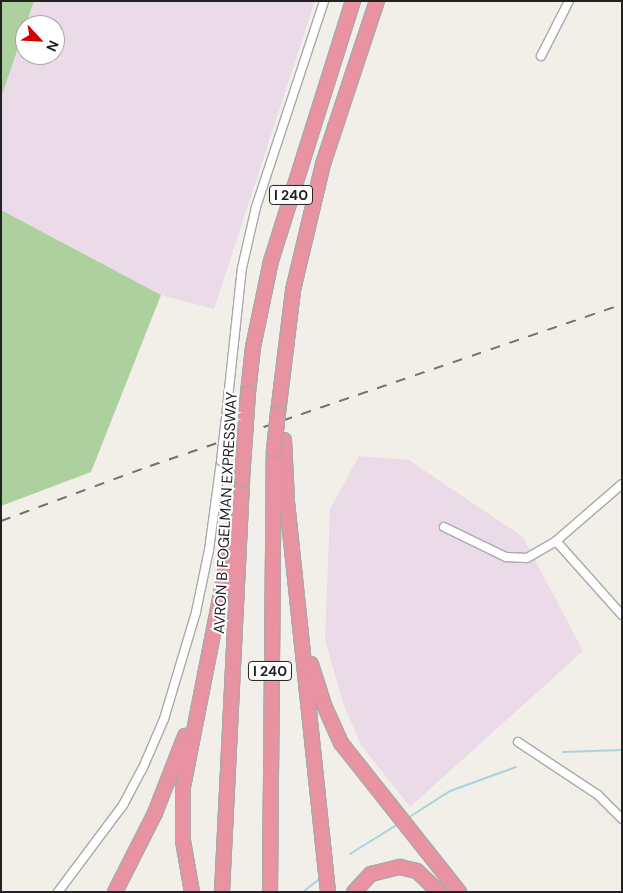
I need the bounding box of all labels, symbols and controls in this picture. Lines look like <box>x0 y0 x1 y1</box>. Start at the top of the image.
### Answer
north arrow <box>15 15 65 65</box>
text: N <box>42 37 63 54</box>
road number: I 240 <box>268 184 314 206</box>
street label: AVRON B FOGELMAN EXPRESSWAY <box>211 391 241 635</box>
road number: I 240 <box>248 659 292 682</box>

